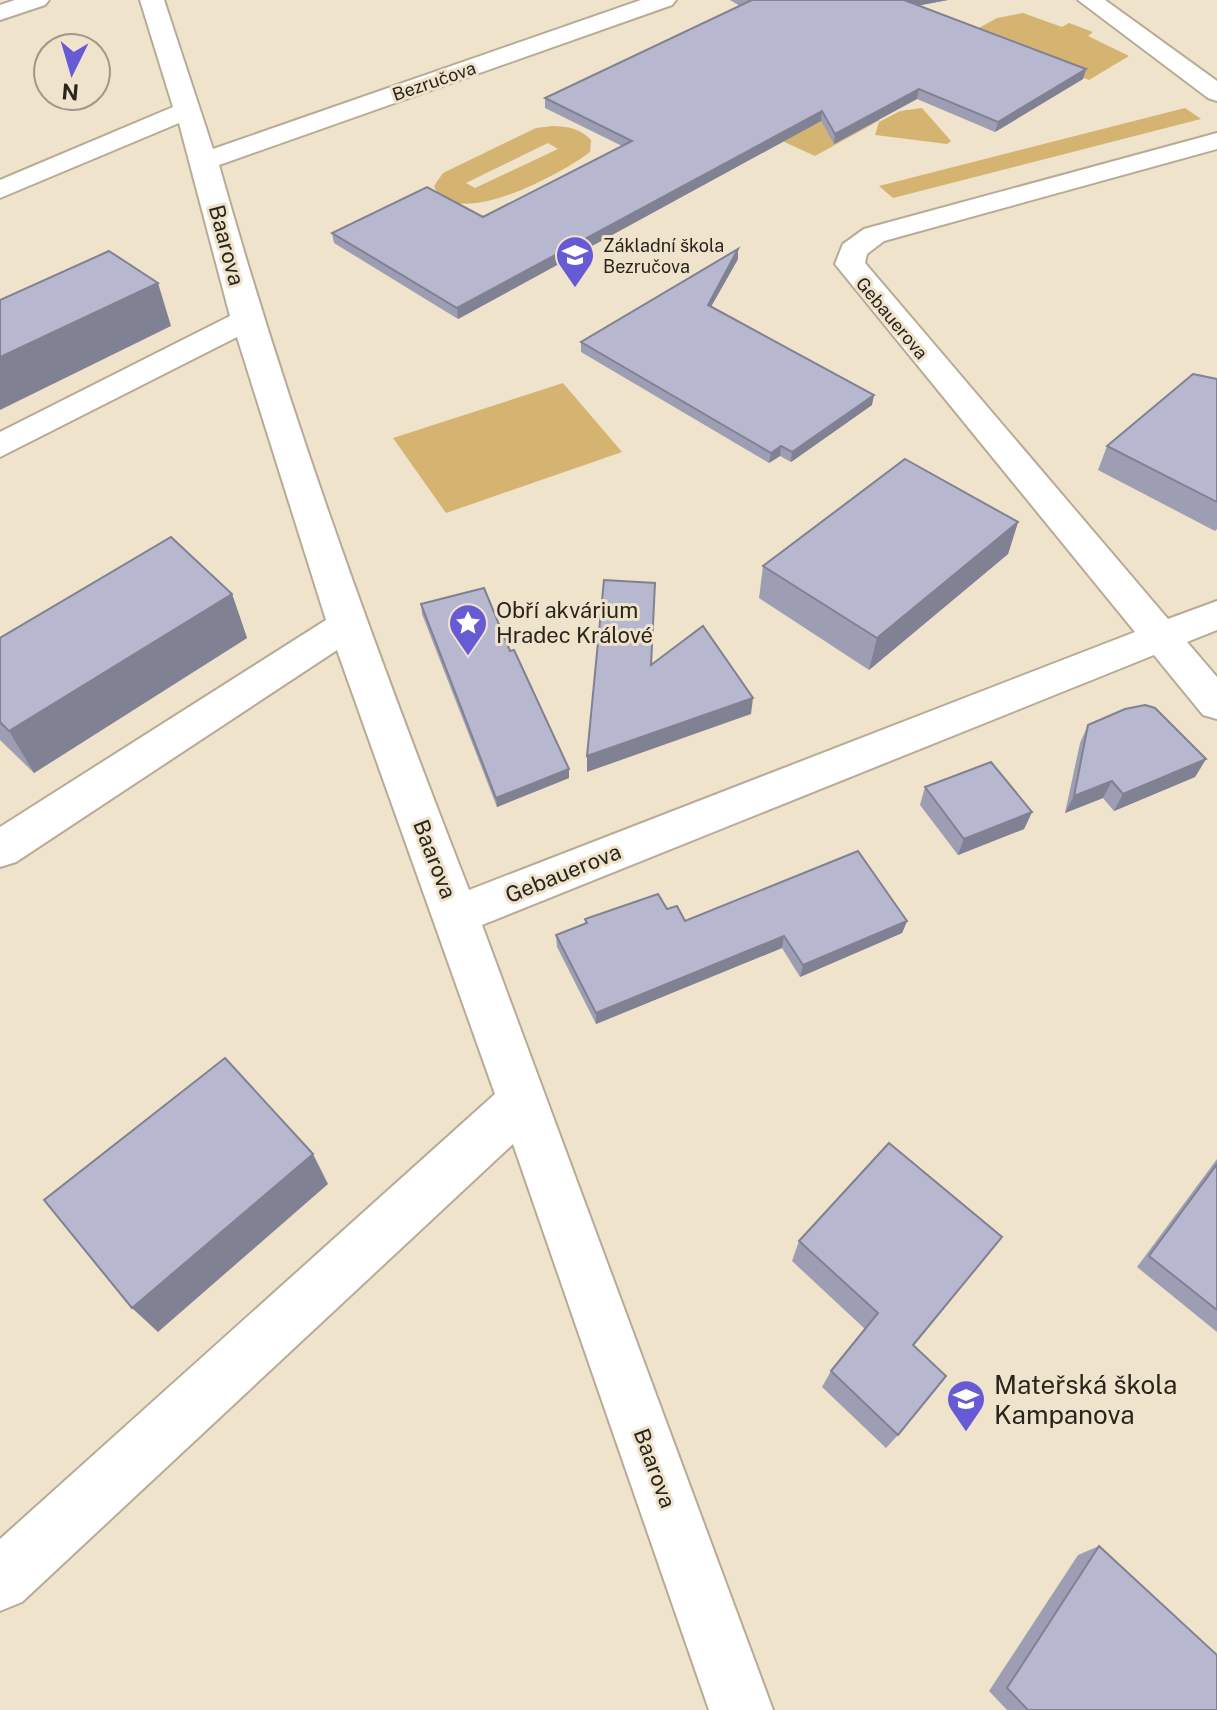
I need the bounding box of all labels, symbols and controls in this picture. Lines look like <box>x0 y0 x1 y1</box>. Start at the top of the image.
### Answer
north arrow <box>32 32 112 112</box>
street label: Bezručova <box>390 57 478 105</box>
text: N <box>61 78 80 106</box>
street label: Baarova <box>204 202 250 288</box>
school or university icon: Základní škola Bezručova <box>554 234 596 289</box>
place label: Základní škola Bezručova <box>603 235 724 277</box>
street label: Gebauerova <box>852 273 932 363</box>
place label: Obří akvárium Hradec Králové <box>496 597 653 648</box>
place icon: Obří akvárium Hradec Králové <box>447 602 489 657</box>
street label: Baarova <box>408 816 462 902</box>
street label: Gebauerova <box>501 838 625 908</box>
place label: Mateřská škola Kampanova <box>994 1369 1177 1430</box>
school or university icon: Mateřská škola Kampanova <box>945 1378 987 1433</box>
street label: Baarova <box>629 1425 681 1511</box>

